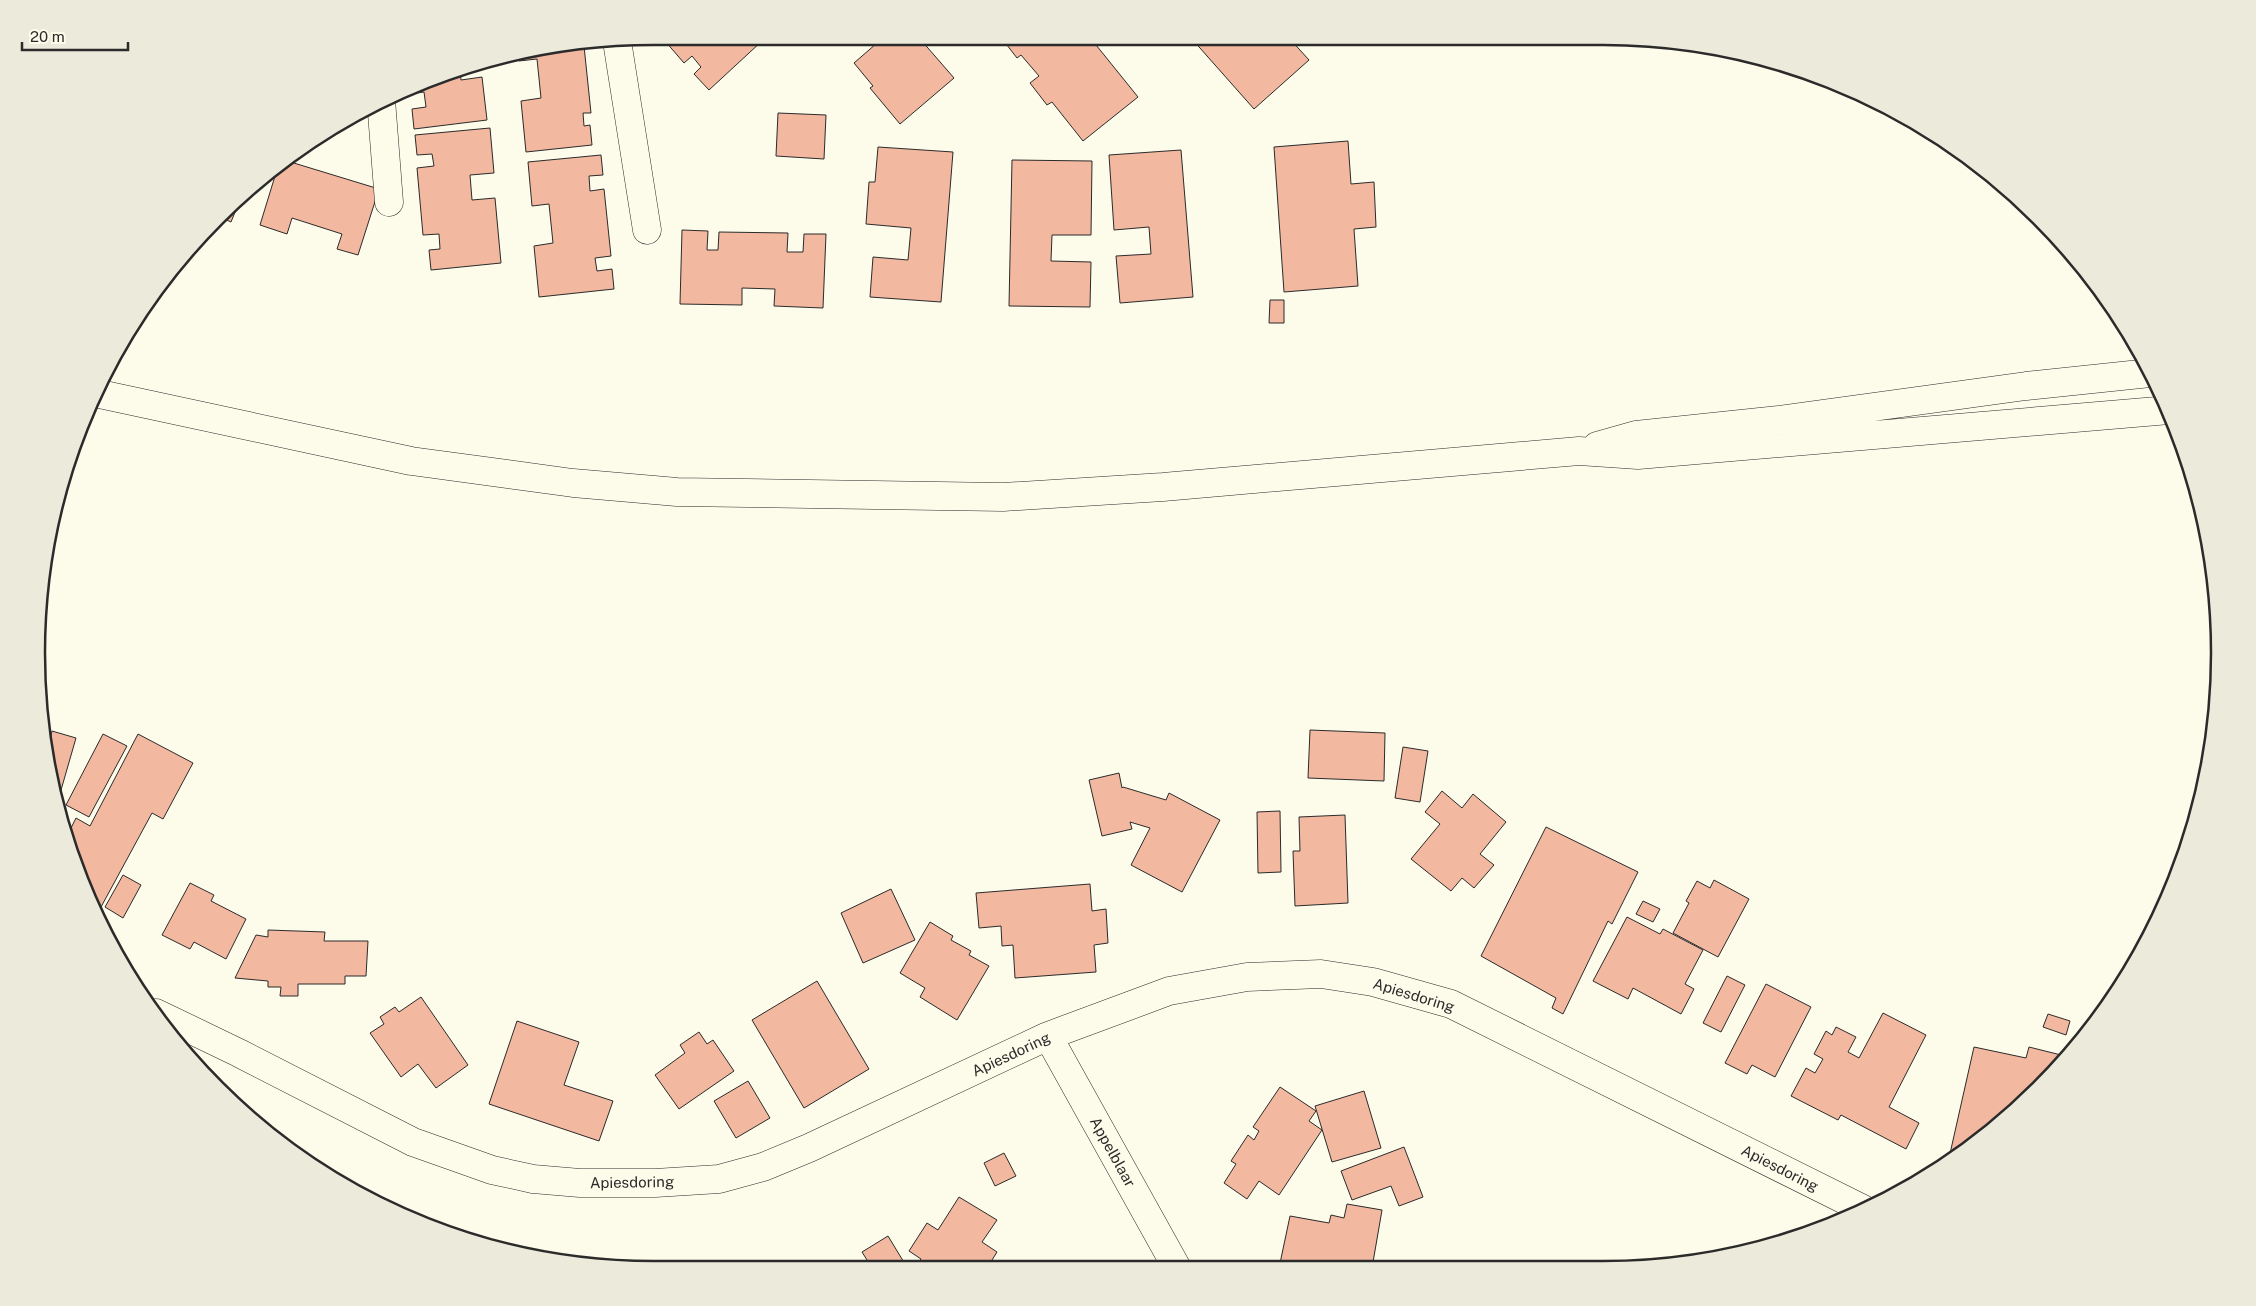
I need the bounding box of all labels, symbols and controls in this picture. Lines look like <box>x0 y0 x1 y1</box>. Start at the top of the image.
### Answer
scale bar <box>22 20 129 52</box>
text: 20 m <box>30 28 65 45</box>
street label: Apiesdoring <box>1371 975 1457 1015</box>
street label: Apiesdoring <box>969 1028 1053 1080</box>
street label: Appelblaar <box>1087 1114 1139 1190</box>
street label: Apiesdoring <box>1739 1141 1821 1195</box>
street label: Apiesdoring <box>590 1173 674 1191</box>

